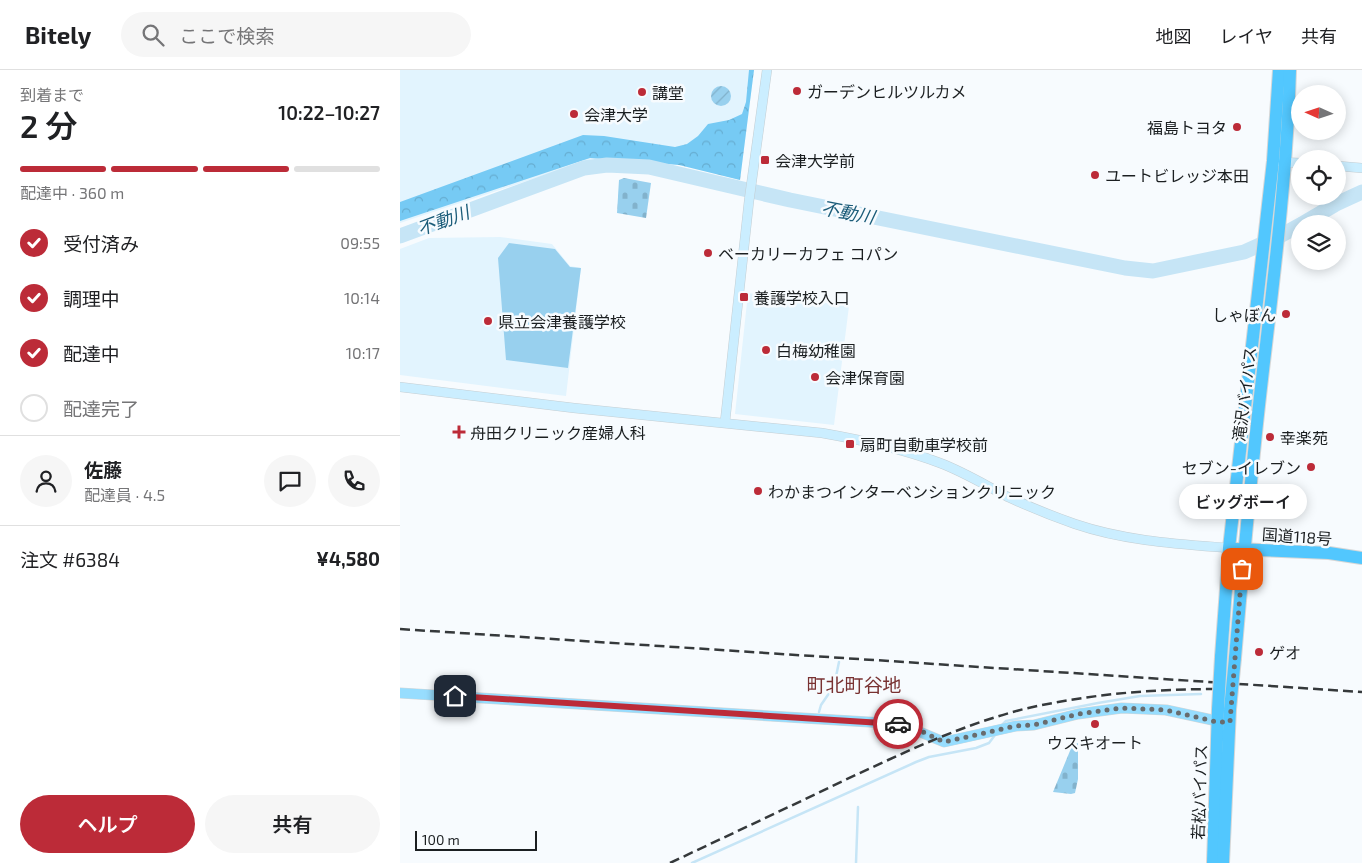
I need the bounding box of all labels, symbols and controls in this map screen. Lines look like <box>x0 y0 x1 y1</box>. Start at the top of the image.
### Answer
search box <box>121 12 471 57</box>
text: Bitely <box>25 20 91 49</box>
icon: search <box>139 21 167 49</box>
text: ここで検索 <box>179 24 274 47</box>
text: 地図 <box>1156 25 1192 47</box>
text: レイヤ <box>1220 25 1273 47</box>
text: 共有 <box>1301 25 1337 47</box>
place label: ガーデンヒルツルカメ <box>807 82 967 101</box>
place label: 講堂 <box>652 83 684 102</box>
text: 到着まで <box>20 85 84 104</box>
marker: ガーデンヒルツルカメ <box>791 85 803 97</box>
north arrow <box>1291 85 1346 140</box>
map controls <box>1291 85 1346 270</box>
marker: 講堂 <box>636 86 648 98</box>
text: 10:22–10:27 <box>278 101 380 124</box>
place label: 会津大学 <box>584 105 648 124</box>
text: 2 分 <box>20 106 77 144</box>
marker: 会津大学 <box>568 108 580 120</box>
place label: 福島トヨタ <box>1147 118 1227 137</box>
marker: 福島トヨタ <box>1231 121 1243 133</box>
button: locate <box>1291 150 1346 205</box>
place label: 会津大学前 <box>775 151 855 170</box>
marker: 会津大学前 <box>759 154 771 166</box>
place label: ユートビレッジ本田 <box>1105 166 1249 185</box>
marker: ユートビレッジ本田 <box>1089 169 1101 181</box>
text: 配達中 · 360 m <box>20 183 124 202</box>
water label: 不動川 <box>819 196 879 228</box>
water label: 不動川 <box>414 200 474 240</box>
button: layers <box>1291 215 1346 270</box>
icon: check <box>20 229 48 257</box>
text: 受付済み <box>63 232 139 255</box>
text: 09:55 <box>340 233 380 252</box>
place label: ベーカリーカフェ コパン <box>718 244 898 263</box>
marker: ベーカリーカフェ コパン <box>702 247 714 259</box>
icon: check <box>20 284 48 312</box>
text: 調理中 <box>63 287 120 310</box>
text: 10:14 <box>344 288 380 307</box>
place label: 養護学校入口 <box>754 288 850 307</box>
marker: 養護学校入口 <box>738 291 750 303</box>
place label: しゃぼん <box>1212 305 1276 324</box>
marker: しゃぼん <box>1280 308 1292 320</box>
place label: 県立会津養護学校 <box>498 312 626 331</box>
marker: 県立会津養護学校 <box>482 315 494 327</box>
icon: check <box>20 339 48 367</box>
place label: 白梅幼稚園 <box>776 341 856 360</box>
text: 配達中 <box>63 342 120 365</box>
text: 10:17 <box>346 343 380 362</box>
marker: 白梅幼稚園 <box>760 344 772 356</box>
street label: 滝沢バイパス <box>1229 345 1259 443</box>
place label: 会津保育園 <box>825 368 905 387</box>
marker: 会津保育園 <box>809 371 821 383</box>
text: 配達完了 <box>63 397 139 420</box>
place label: 舟田クリニック産婦人科 <box>470 423 646 442</box>
marker: 舟田クリニック産婦人科 <box>452 425 466 439</box>
place label: 幸楽苑 <box>1280 428 1328 447</box>
marker: 幸楽苑 <box>1264 431 1276 443</box>
place label: 扇町自動車学校前 <box>860 435 988 454</box>
marker: 扇町自動車学校前 <box>844 438 856 450</box>
button: person <box>20 455 72 507</box>
button: chat <box>264 455 316 507</box>
button: phone <box>328 455 380 507</box>
text: 佐藤 <box>84 458 122 481</box>
place label: セブン-イレブン <box>1182 458 1301 477</box>
marker: セブン-イレブン <box>1305 461 1317 473</box>
place label: わかまつインターベンションクリニック <box>768 482 1056 501</box>
callout: ビッグボーイ <box>1178 484 1306 519</box>
text: 配達員 · 4.5 <box>84 485 165 504</box>
marker: わかまつインターベンションクリニック <box>752 485 764 497</box>
text: ビッグボーイ <box>1195 492 1291 511</box>
street label: 国道118号 <box>1261 524 1333 548</box>
text: ¥4,580 <box>316 547 380 570</box>
text: 注文 #6384 <box>20 548 120 571</box>
pin <box>1221 548 1263 590</box>
icon: bag <box>1228 555 1256 583</box>
place label: ゲオ <box>1269 643 1301 662</box>
marker: ゲオ <box>1253 646 1265 658</box>
district label: 町北町谷地 <box>806 673 902 696</box>
pin <box>434 675 476 717</box>
icon: home <box>441 682 469 710</box>
courier <box>873 699 923 749</box>
icon: car <box>884 710 912 738</box>
marker: ウスキオート <box>1089 718 1101 730</box>
place label: ウスキオート <box>1047 733 1143 752</box>
street label: 若松バイパス <box>1188 744 1210 840</box>
button: ヘルプ <box>20 795 195 853</box>
button: 共有 <box>205 795 380 853</box>
scale bar <box>415 828 538 851</box>
text: 100 m <box>422 831 460 848</box>

